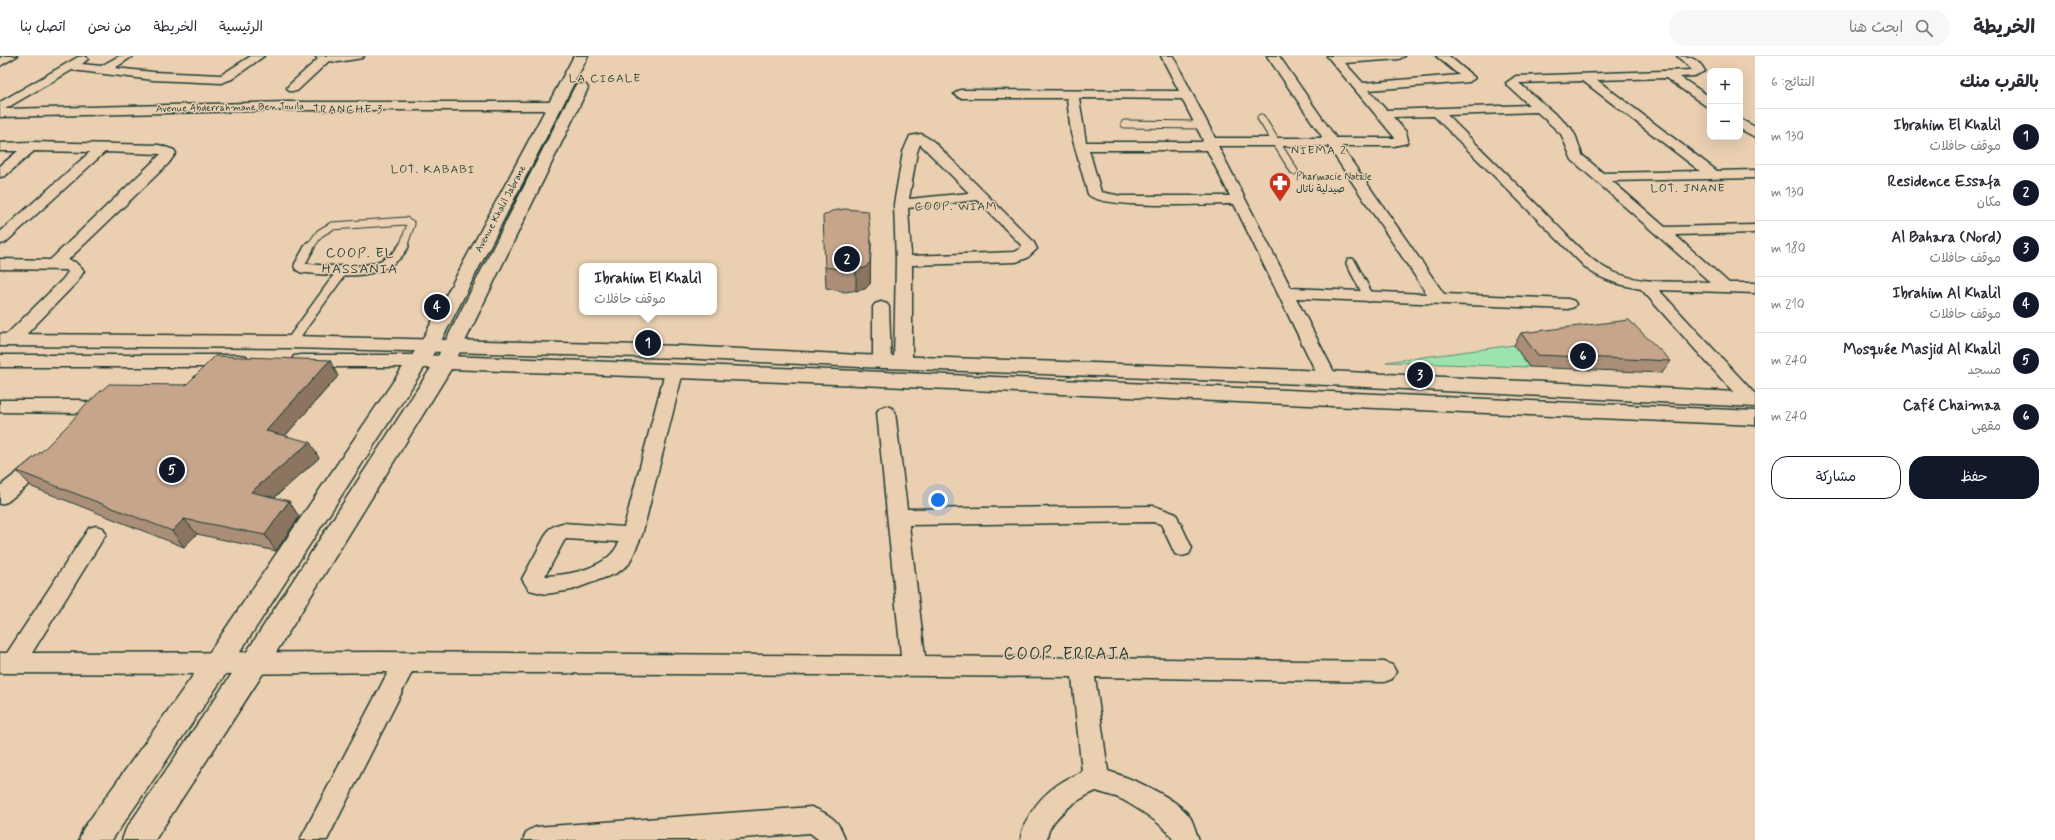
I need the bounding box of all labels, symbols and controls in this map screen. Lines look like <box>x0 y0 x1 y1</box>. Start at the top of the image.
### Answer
search box <box>1669 10 1949 46</box>
text: الخريطة <box>1973 15 2035 40</box>
icon: search <box>1913 17 1935 39</box>
text: اتصل بنا <box>20 18 66 36</box>
text: من نحن <box>88 18 131 36</box>
text: الخريطة <box>153 18 197 36</box>
text: الرئيسية <box>219 18 263 36</box>
text: ابحث هنا <box>1849 18 1903 38</box>
map controls <box>1707 68 1743 140</box>
button: + <box>1707 68 1743 104</box>
district label: LA CIGALE <box>569 71 641 87</box>
text: بالقرب منك <box>1960 71 2039 93</box>
text: النتائج: 6 <box>1771 74 1815 91</box>
street label: Avenue Abderrahmane Ben Touila <box>156 99 304 116</box>
district label: TRANCHE 3 <box>313 102 383 118</box>
button: − <box>1707 104 1743 140</box>
text: Ibrahim El Khalil <box>1894 116 2001 136</box>
text: 130 m <box>1771 128 1804 145</box>
text: 1 <box>2023 128 2029 145</box>
text: موقف حافلات <box>1929 138 2001 155</box>
district label: NIEMA 2 <box>1291 143 1347 159</box>
district label: LOT. KABABI <box>391 162 475 178</box>
street label: Avenue Khalil Jabrane <box>472 162 530 255</box>
pharmacy icon: Pharmacie Natale صيدلية ناتال <box>1267 170 1293 203</box>
place label: Pharmacie Natale صيدلية ناتال <box>1296 171 1372 196</box>
text: Residence Essafa <box>1887 172 2001 192</box>
district label: LOT. JNANE <box>1650 181 1726 197</box>
text: 130 m <box>1771 184 1804 201</box>
text: 2 <box>2023 184 2029 201</box>
text: مكان <box>1977 194 2001 211</box>
district label: COOP. WIAM <box>914 199 998 215</box>
text: Al Bahara (Nord) <box>1892 228 2001 248</box>
text: 180 m <box>1771 240 1806 257</box>
text: 3 <box>2023 240 2029 257</box>
district label: COOP. EL HASSANIA <box>322 244 398 278</box>
pin: 2 <box>834 244 860 274</box>
text: موقف حافلات <box>1929 250 2001 267</box>
popup <box>579 263 717 315</box>
text: Ibrahim El Khalil <box>594 269 702 289</box>
text: Ibrahim Al Khalil <box>1893 284 2001 304</box>
text: موقف حافلات <box>594 291 666 308</box>
pin: 4 <box>424 292 450 322</box>
text: 210 m <box>1771 296 1805 313</box>
text: 4 <box>2022 296 2030 313</box>
text: موقف حافلات <box>1929 306 2001 323</box>
pin: 1 <box>635 328 661 358</box>
text: Mosquée Masjid Al Khalil <box>1843 340 2001 360</box>
pin: 6 <box>1570 341 1596 371</box>
text: 240 m <box>1771 352 1807 369</box>
text: 5 <box>2022 352 2030 369</box>
pin: 3 <box>1407 360 1433 390</box>
text: مسجد <box>1968 362 2001 379</box>
text: Café Chaimaa <box>1903 396 2001 416</box>
text: 240 m <box>1771 408 1807 425</box>
text: 6 <box>2023 408 2029 425</box>
text: مقهى <box>1971 418 2001 435</box>
pin: 5 <box>159 455 185 485</box>
button: مشاركة <box>1771 456 1901 499</box>
button: حفظ <box>1909 456 2039 499</box>
your location <box>928 490 948 510</box>
district label: COOP. ERRAJA <box>1003 643 1131 665</box>

